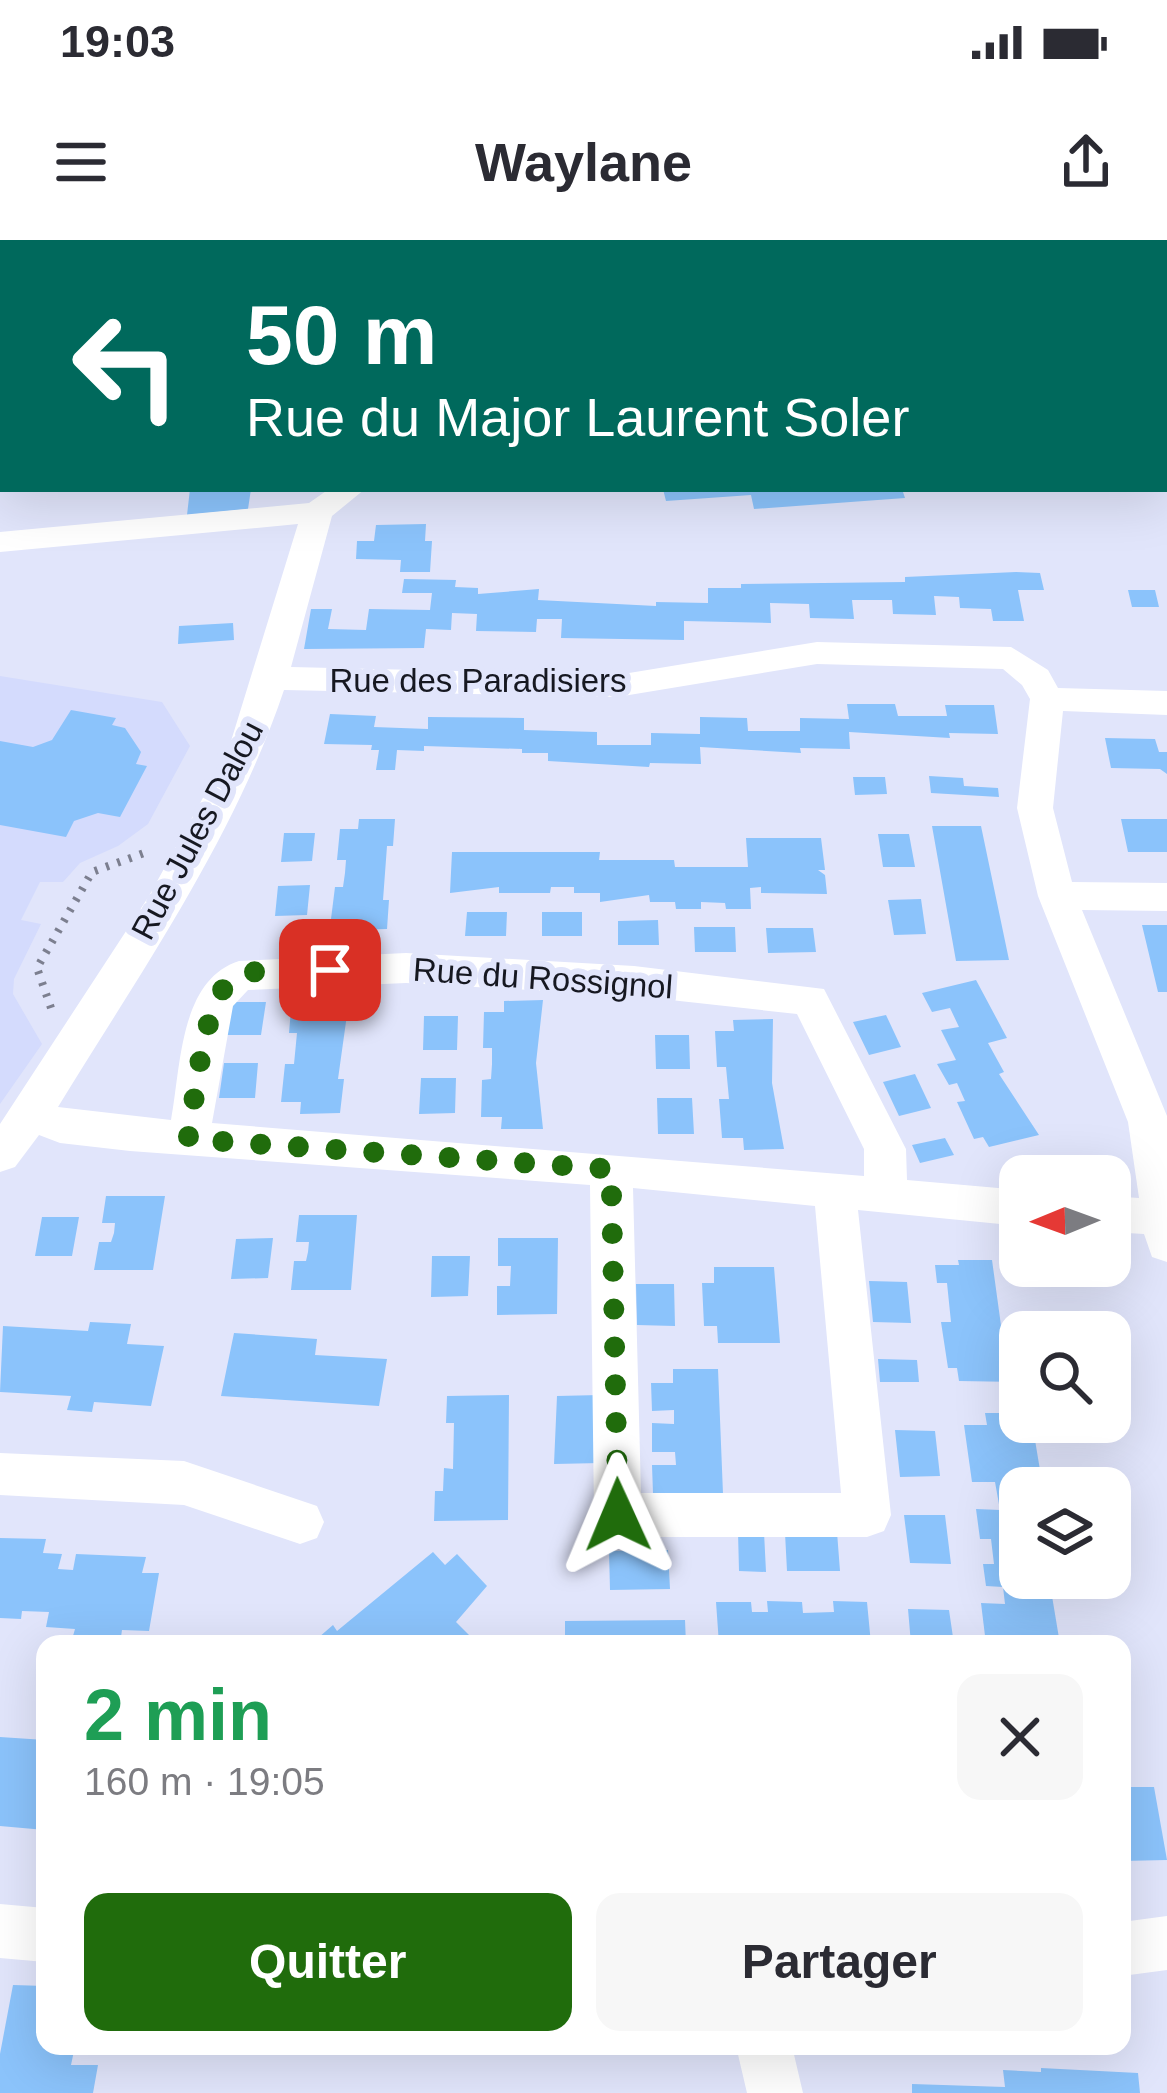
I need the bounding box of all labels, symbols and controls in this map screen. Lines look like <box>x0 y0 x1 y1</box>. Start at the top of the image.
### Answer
text: 19:03 <box>60 16 175 67</box>
icon: menu <box>48 129 114 195</box>
icon: share <box>1053 129 1119 195</box>
text: Waylane <box>475 132 692 192</box>
icon: left <box>48 288 204 444</box>
text: 50 m <box>246 288 437 382</box>
text: Rue du Major Laurent Soler <box>246 387 909 447</box>
street label: Rue des Paradisiers <box>329 662 627 699</box>
street label: Rue Jules Dalou <box>124 714 270 946</box>
pin <box>279 919 381 1021</box>
icon: arrive <box>297 937 363 1003</box>
street label: Rue du Rossignol <box>412 950 674 1006</box>
north arrow <box>999 1155 1131 1287</box>
map controls <box>999 1155 1131 1599</box>
button: search <box>999 1311 1131 1443</box>
position arrow <box>555 1452 681 1578</box>
button: layers <box>999 1467 1131 1599</box>
button: close <box>957 1674 1083 1800</box>
text: 2 min <box>84 1675 272 1755</box>
text: 160 m · 19:05 <box>84 1760 325 1803</box>
button: Quitter <box>84 1893 572 2031</box>
button: Partager <box>596 1893 1083 2031</box>

